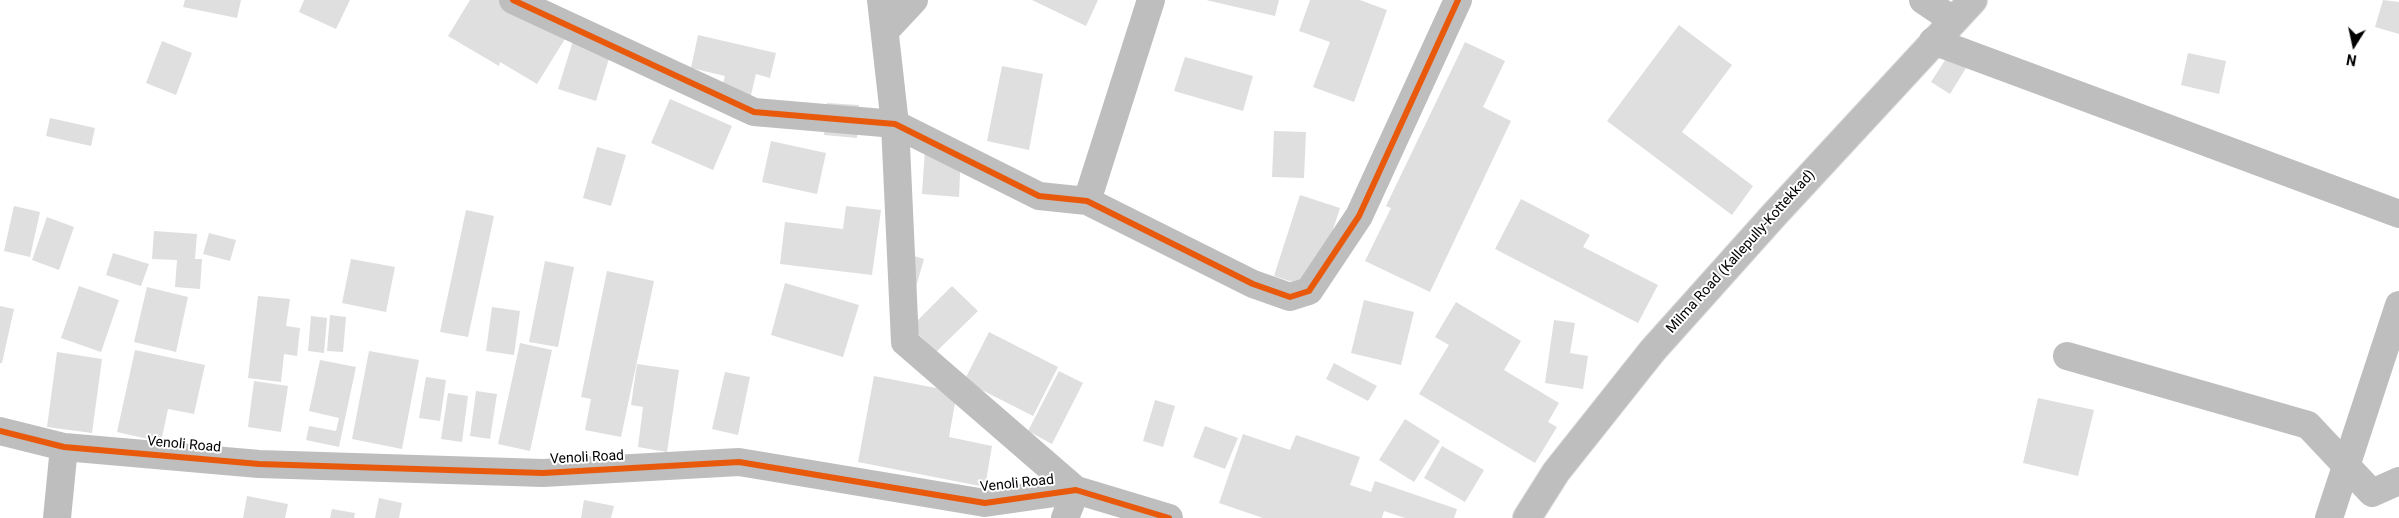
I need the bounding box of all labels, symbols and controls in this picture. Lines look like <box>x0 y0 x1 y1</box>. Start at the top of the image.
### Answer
north arrow <box>2329 20 2379 70</box>
text: N <box>2345 51 2358 69</box>
street label: Milma Road (Kallepully-Kottekkad) <box>1663 167 1819 337</box>
street label: Venoli Road <box>146 433 222 457</box>
street label: Venoli Road <box>550 448 624 468</box>
street label: Venoli Road <box>979 472 1055 496</box>

